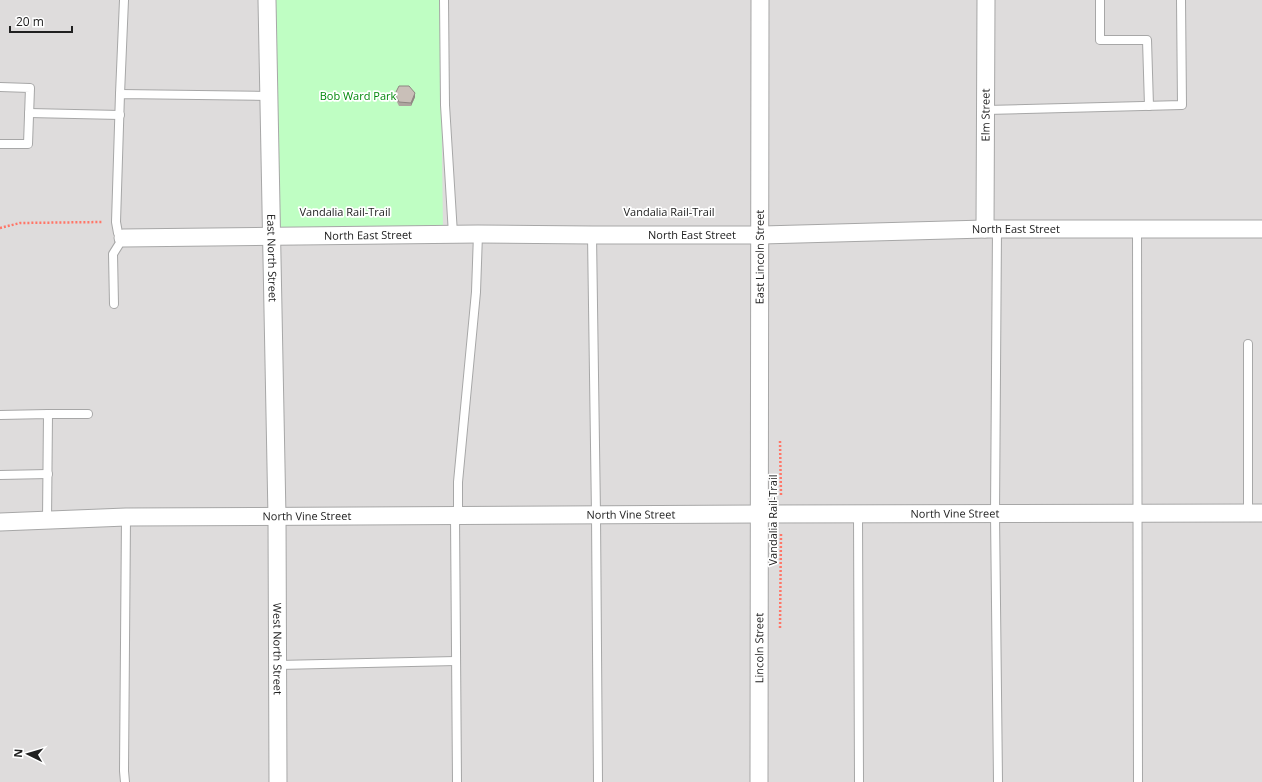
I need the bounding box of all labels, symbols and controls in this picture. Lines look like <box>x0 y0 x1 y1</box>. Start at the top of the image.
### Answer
scale bar <box>10 8 72 34</box>
text: 20 m <box>16 13 44 30</box>
park label: Bob Ward Park <box>320 88 397 103</box>
street label: Elm Street <box>977 89 993 141</box>
street label: Vandalia Rail-Trail <box>300 204 391 219</box>
street label: Vandalia Rail-Trail <box>624 204 715 219</box>
street label: East Lincoln Street <box>752 210 767 304</box>
street label: East North Street <box>264 214 281 302</box>
street label: North East Street <box>972 221 1060 236</box>
street label: North East Street <box>324 227 412 243</box>
street label: North East Street <box>648 227 736 242</box>
street label: Vandalia Rail-Trail <box>765 475 780 566</box>
street label: North Vine Street <box>586 506 675 522</box>
street label: North Vine Street <box>910 506 999 521</box>
street label: North Vine Street <box>262 508 351 523</box>
street label: West North Street <box>270 603 286 695</box>
street label: Lincoln Street <box>751 613 766 683</box>
north arrow <box>8 734 48 774</box>
text: N <box>10 748 25 758</box>

